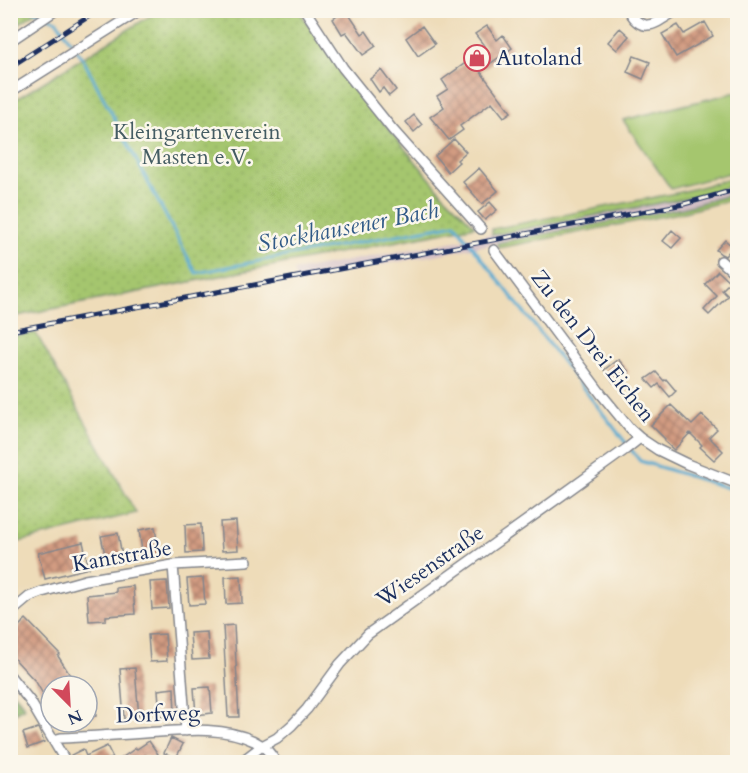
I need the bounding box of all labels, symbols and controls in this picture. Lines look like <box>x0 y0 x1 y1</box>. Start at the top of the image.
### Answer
shop icon: Autoland <box>462 43 492 73</box>
place label: Autoland <box>496 43 582 73</box>
park label: Kleingartenverein Masten e.V. <box>113 117 281 172</box>
water label: Stockhausener Bach <box>255 193 442 261</box>
street label: Zu den Drei Eichen <box>524 263 662 429</box>
street label: Wiesenstraße <box>369 518 490 615</box>
street label: Kantstraße <box>70 533 174 579</box>
north arrow <box>39 674 99 734</box>
street label: Dorfweg <box>115 698 201 730</box>
text: N <box>64 704 86 730</box>

